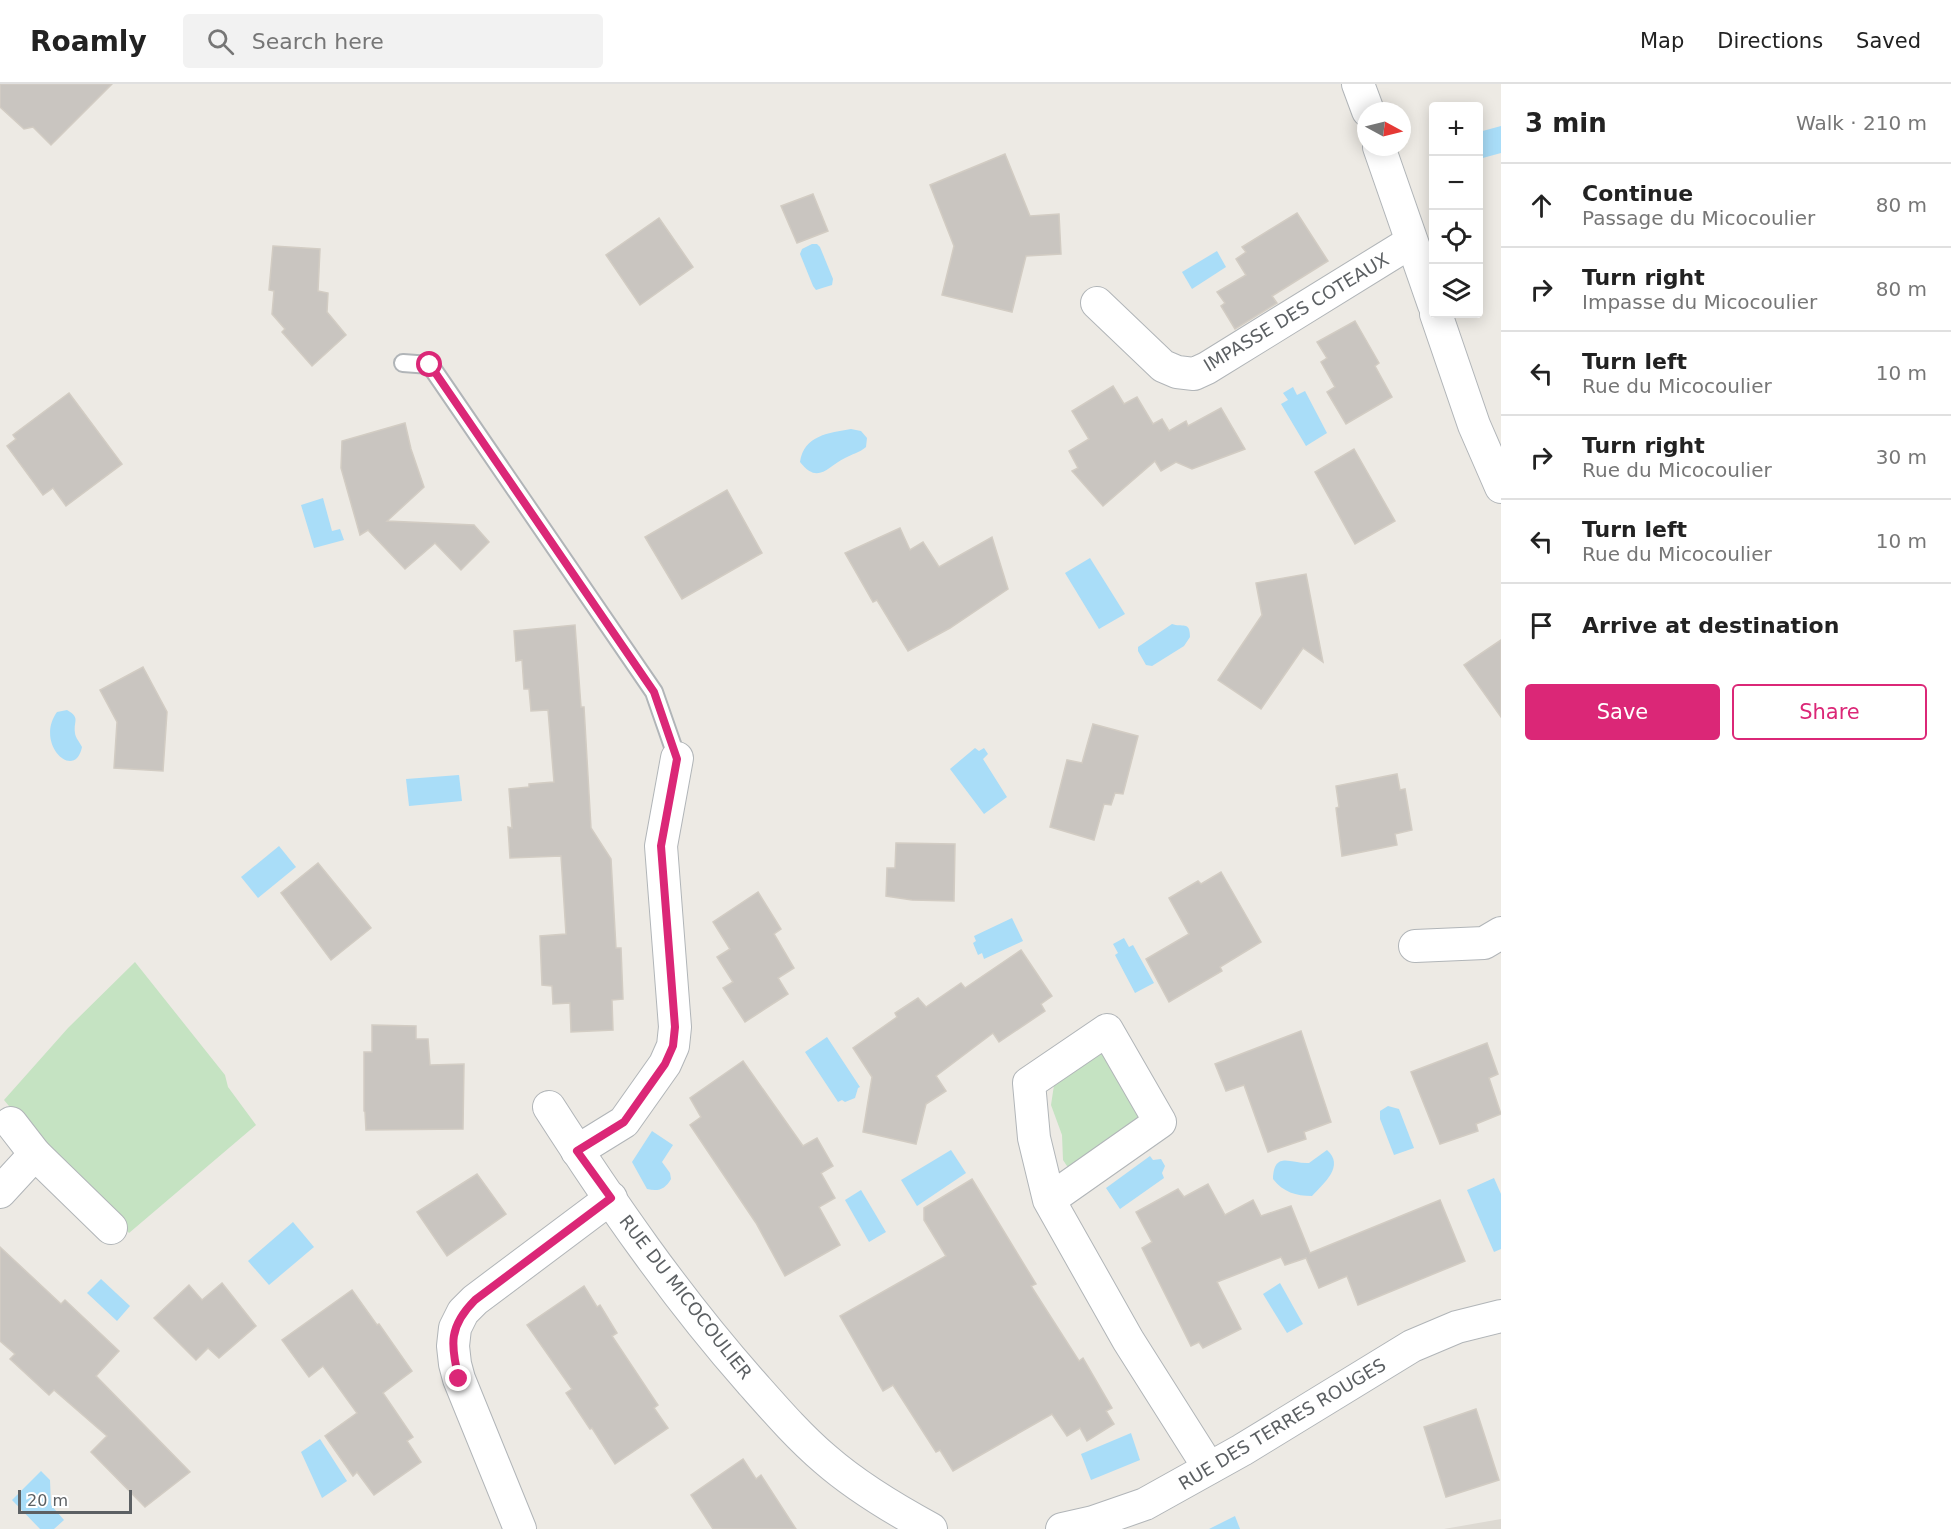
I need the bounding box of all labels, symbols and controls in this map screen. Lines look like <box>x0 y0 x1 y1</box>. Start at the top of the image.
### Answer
search box <box>183 14 603 68</box>
text: Roamly <box>30 25 147 58</box>
icon: search <box>204 25 237 58</box>
text: Search here <box>252 29 384 54</box>
text: Map <box>1640 29 1684 53</box>
text: Directions <box>1717 29 1823 53</box>
text: Saved <box>1856 29 1921 53</box>
north arrow <box>1357 102 1411 156</box>
map controls <box>1429 102 1483 318</box>
button: + <box>1429 102 1483 156</box>
text: 3 min <box>1525 108 1607 138</box>
text: Walk · 210 m <box>1796 111 1927 135</box>
button: − <box>1429 156 1483 210</box>
text: Continue <box>1582 181 1693 206</box>
icon: ahead <box>1525 189 1558 222</box>
text: 80 m <box>1876 193 1927 217</box>
text: Passage du Micocoulier <box>1582 206 1815 230</box>
button: locate <box>1429 210 1483 264</box>
street label: IMPASSE DES COTEAUX <box>1200 248 1392 376</box>
button: layers <box>1429 264 1483 318</box>
text: Turn right <box>1582 265 1705 290</box>
icon: right <box>1525 273 1558 306</box>
text: 80 m <box>1876 277 1927 301</box>
text: Impasse du Micocoulier <box>1582 290 1817 314</box>
text: Turn left <box>1582 349 1687 374</box>
route start <box>416 351 442 377</box>
icon: left <box>1525 357 1558 390</box>
text: 10 m <box>1876 361 1927 385</box>
text: Rue du Micocoulier <box>1582 374 1772 398</box>
text: Turn right <box>1582 433 1705 458</box>
icon: right <box>1525 441 1558 474</box>
text: 30 m <box>1876 445 1927 469</box>
text: Rue du Micocoulier <box>1582 458 1772 482</box>
text: Turn left <box>1582 517 1687 542</box>
icon: left <box>1525 525 1558 558</box>
text: 10 m <box>1876 529 1927 553</box>
text: Rue du Micocoulier <box>1582 542 1772 566</box>
icon: arrive <box>1525 609 1558 642</box>
text: Arrive at destination <box>1582 613 1839 638</box>
button: Save <box>1525 684 1720 740</box>
button: Share <box>1732 684 1927 740</box>
street label: RUE DU MICOCOULIER <box>615 1211 757 1383</box>
street label: RUE DES TERRES ROUGES <box>1175 1354 1389 1494</box>
route end <box>445 1365 471 1391</box>
scale bar <box>18 1487 132 1514</box>
text: 20 m <box>27 1491 68 1510</box>

